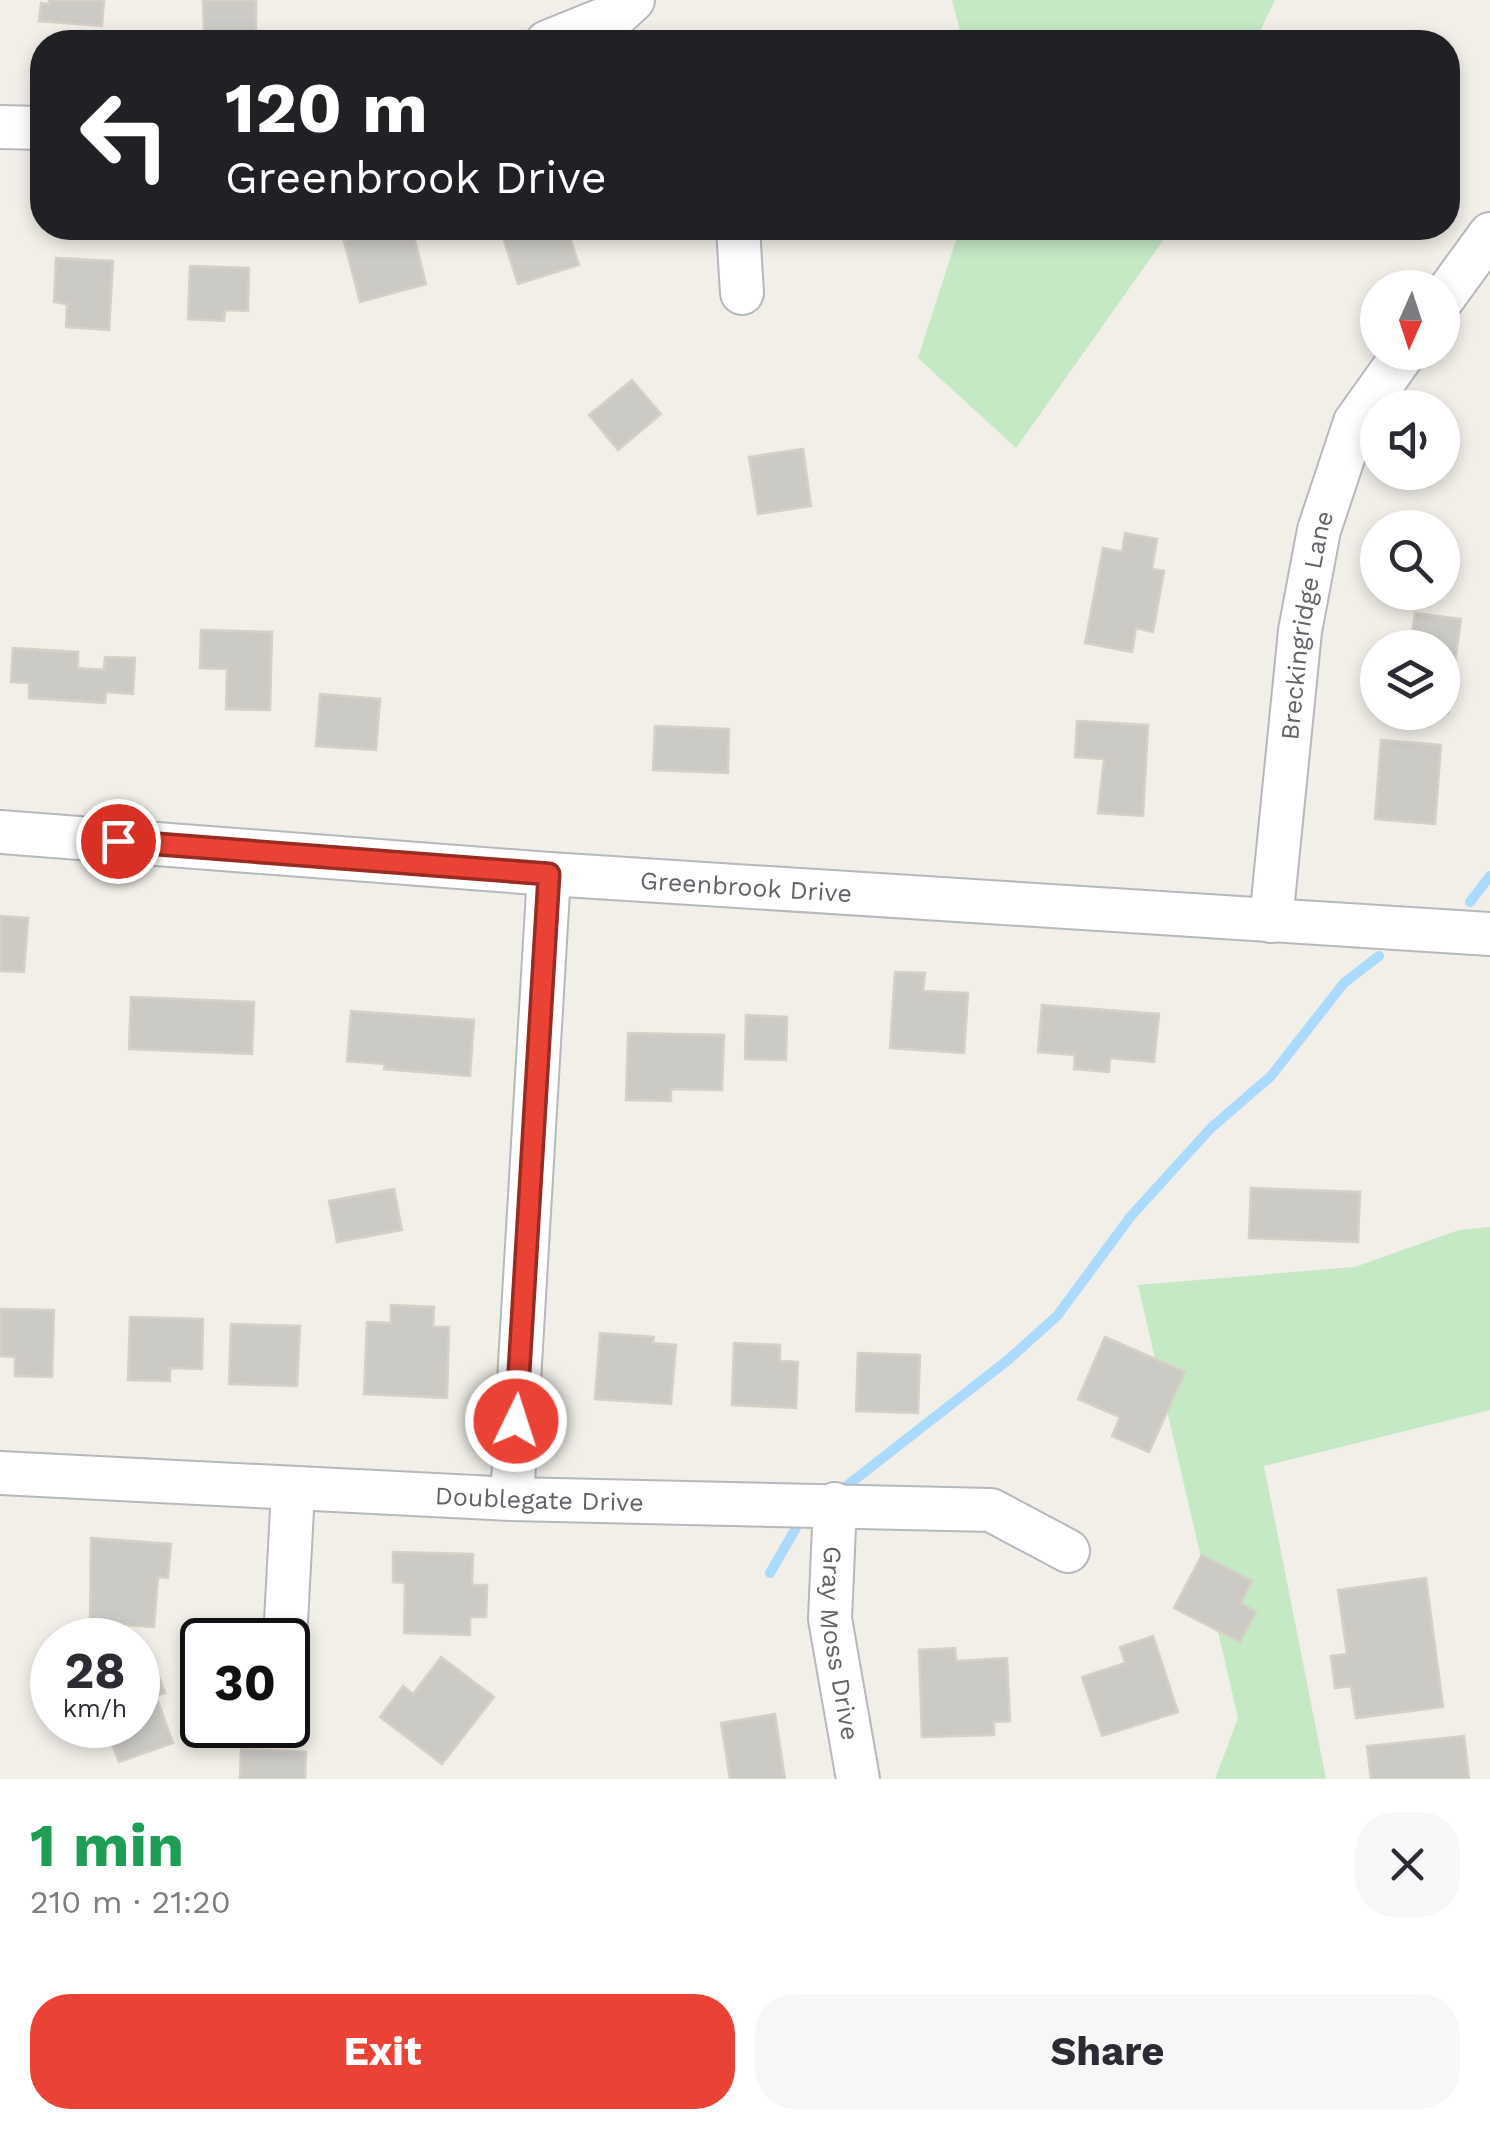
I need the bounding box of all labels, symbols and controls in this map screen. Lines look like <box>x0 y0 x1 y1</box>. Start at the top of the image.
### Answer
text: 120 m <box>225 67 428 149</box>
icon: left <box>60 70 190 200</box>
text: Greenbrook Drive <box>225 151 607 204</box>
north arrow <box>1360 270 1460 370</box>
map controls <box>1360 270 1460 730</box>
button: sound <box>1360 390 1460 490</box>
street label: Breckingridge Lane <box>1275 507 1339 741</box>
button: search <box>1360 510 1460 610</box>
button: layers <box>1360 630 1460 730</box>
pin <box>76 799 161 884</box>
icon: arrive <box>91 814 146 869</box>
street label: Greenbrook Drive <box>639 865 853 908</box>
position arrow <box>464 1369 568 1473</box>
street label: Doublegate Drive <box>434 1481 644 1517</box>
street label: Gray Moss Drive <box>815 1546 865 1742</box>
speed limit sign: 30 <box>180 1618 310 1748</box>
text: 28 <box>64 1641 126 1700</box>
text: km/h <box>63 1694 127 1723</box>
text: 1 min <box>30 1810 184 1881</box>
button: close <box>1355 1812 1460 1917</box>
text: 210 m · 21:20 <box>30 1883 231 1921</box>
button: Exit <box>30 1994 735 2109</box>
button: Share <box>755 1994 1460 2109</box>

